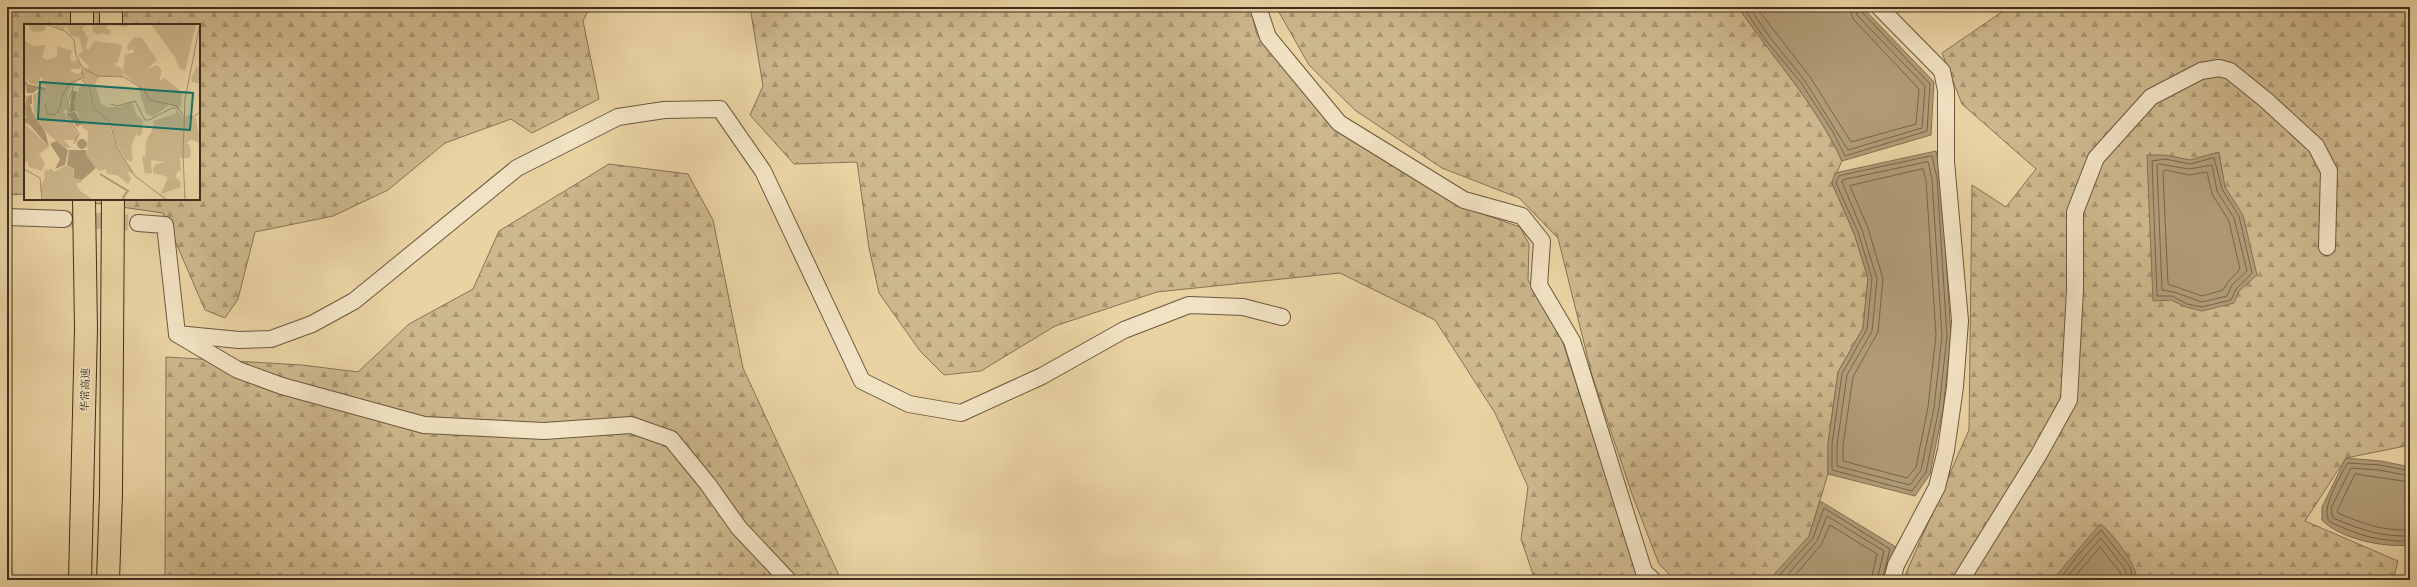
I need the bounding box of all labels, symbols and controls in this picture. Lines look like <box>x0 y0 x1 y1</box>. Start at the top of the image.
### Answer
inset map <box>24 24 200 200</box>
street label: 华常高速 <box>78 368 92 412</box>

